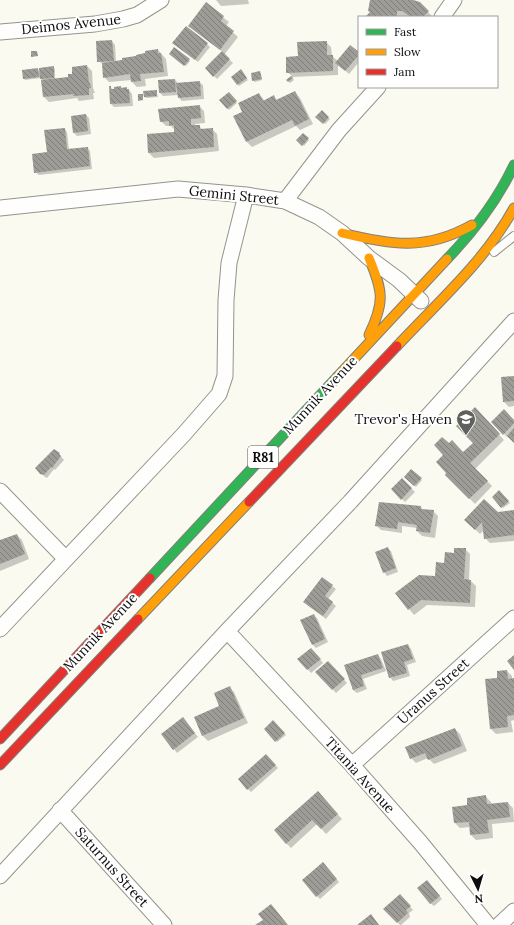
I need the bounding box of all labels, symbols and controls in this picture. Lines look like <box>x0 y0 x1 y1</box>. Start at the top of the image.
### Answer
street label: Deimos Avenue <box>20 10 122 38</box>
legend <box>358 16 498 88</box>
text: Fast <box>394 24 417 39</box>
text: Slow <box>394 44 421 59</box>
text: Jam <box>393 64 415 79</box>
street label: Gemini Street <box>188 181 281 209</box>
street label: Munnik Avenue <box>279 352 361 438</box>
school or university icon: Trevor's Haven <box>455 408 477 436</box>
place label: Trevor's Haven <box>354 410 452 428</box>
road number: R81 <box>248 446 278 468</box>
street label: Munnik Avenue <box>59 589 141 675</box>
street label: Uranus Street <box>393 654 473 728</box>
street label: Titania Avenue <box>321 733 399 817</box>
street label: Saturnus Street <box>71 823 153 911</box>
north arrow <box>458 869 498 909</box>
text: N <box>474 892 484 906</box>

